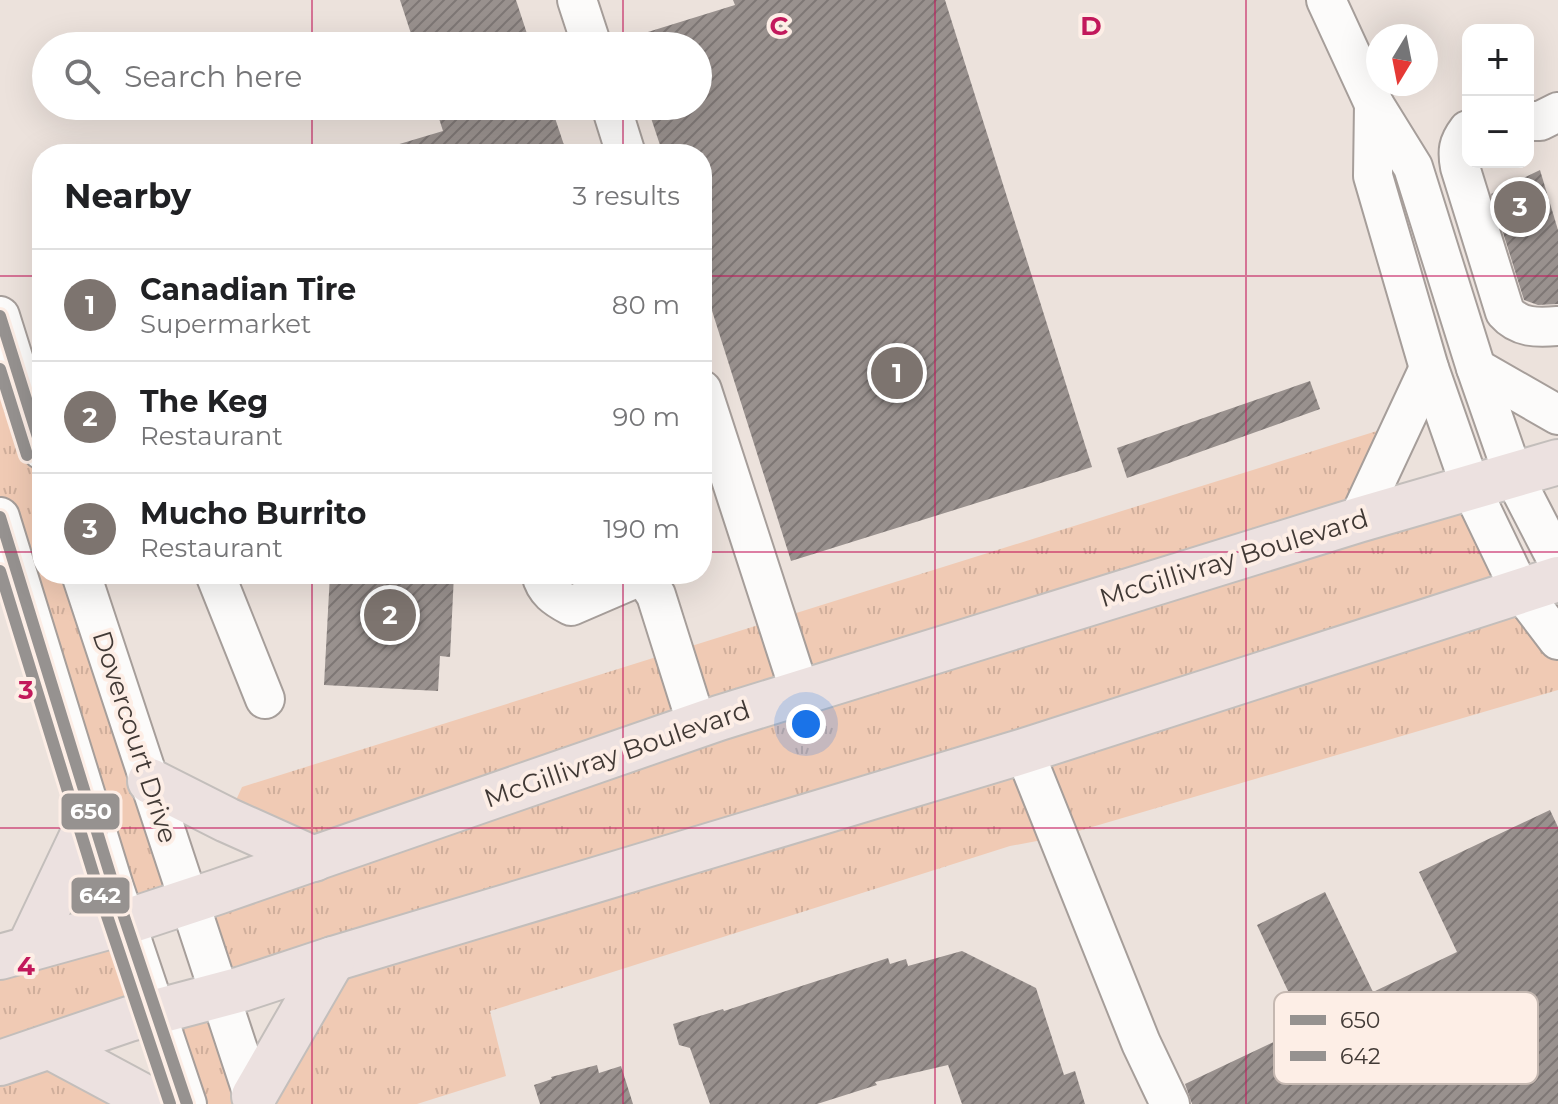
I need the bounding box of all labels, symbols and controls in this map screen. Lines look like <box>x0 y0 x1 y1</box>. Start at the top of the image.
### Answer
text: C <box>770 10 789 42</box>
text: D <box>1080 10 1102 42</box>
north arrow <box>1366 24 1438 96</box>
map controls <box>1462 24 1534 168</box>
button: + <box>1462 24 1534 96</box>
search box <box>32 32 712 120</box>
icon: search <box>60 54 104 98</box>
text: Search here <box>124 58 302 95</box>
button: − <box>1462 96 1534 168</box>
text: Nearby <box>64 175 191 217</box>
pin: 3 <box>1494 177 1546 237</box>
text: 3 results <box>573 180 680 212</box>
text: Canadian Tire <box>140 271 356 308</box>
text: 1 <box>85 289 95 321</box>
text: 80 m <box>612 289 680 321</box>
text: Supermarket <box>140 308 311 340</box>
pin: 1 <box>871 343 923 403</box>
text: The Keg <box>140 383 268 420</box>
text: 2 <box>82 401 98 433</box>
text: 90 m <box>613 401 680 433</box>
text: Restaurant <box>140 420 283 452</box>
text: Mucho Burrito <box>140 495 366 532</box>
street label: McGillivray Boulevard <box>1096 502 1372 614</box>
text: 3 <box>82 513 98 545</box>
text: 190 m <box>603 513 680 545</box>
text: Restaurant <box>140 532 283 564</box>
pin: 2 <box>364 585 416 645</box>
street label: Dovercourt Drive <box>86 627 184 847</box>
text: 3 <box>17 674 34 706</box>
street label: McGillivray Boulevard <box>480 693 754 815</box>
your location <box>786 704 826 744</box>
line badge: 650 <box>60 792 121 831</box>
text: 650 <box>70 798 112 825</box>
line badge: 642 <box>70 876 131 915</box>
text: 642 <box>79 882 121 909</box>
text: 4 <box>17 950 35 982</box>
legend <box>1274 992 1538 1084</box>
text: 650 <box>1340 1007 1380 1034</box>
text: 642 <box>1340 1043 1380 1070</box>

